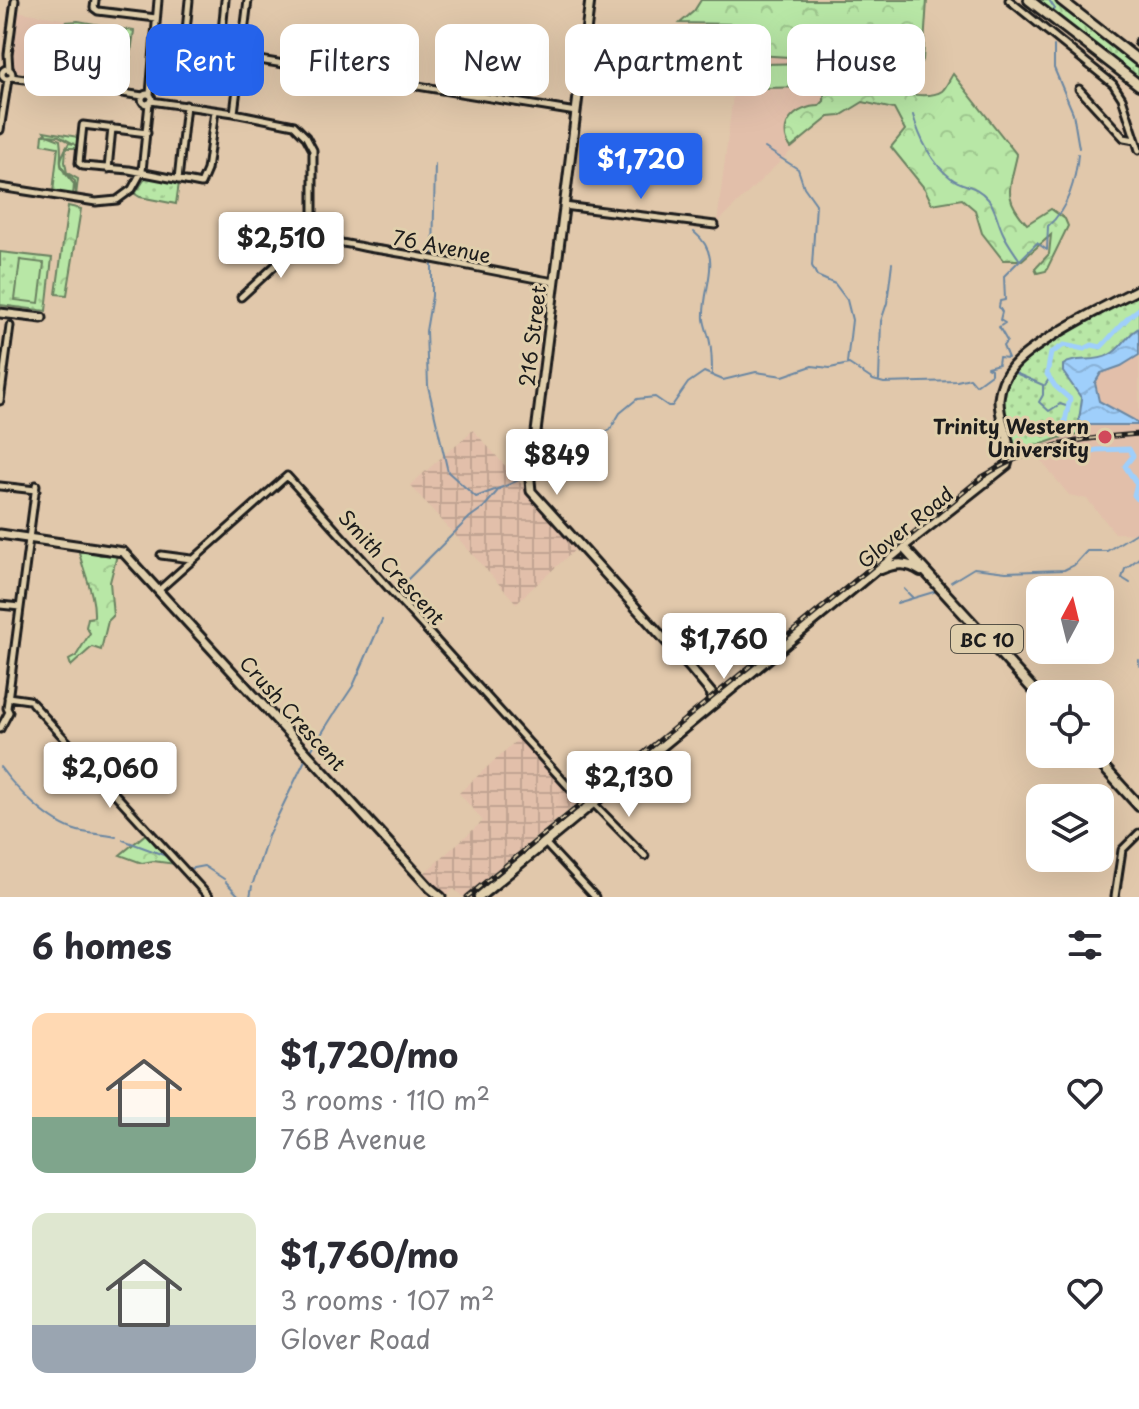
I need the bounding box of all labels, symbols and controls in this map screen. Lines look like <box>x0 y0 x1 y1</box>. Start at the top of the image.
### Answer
chip: Buy <box>24 24 130 96</box>
chip: Rent <box>146 24 264 96</box>
chip: Filters <box>280 24 419 96</box>
chip: New <box>435 24 549 96</box>
chip: Apartment <box>565 24 771 96</box>
chip: House <box>787 24 925 96</box>
pin: $1,720 <box>576 133 706 201</box>
text: $1,720 <box>597 139 685 178</box>
pin: $2,510 <box>216 212 346 280</box>
text: $2,510 <box>237 218 325 257</box>
street label: 76 Avenue <box>390 222 494 270</box>
street label: 216 Street <box>511 284 553 388</box>
place label: Trinity Western University <box>933 411 1089 464</box>
marker: Trinity Western University <box>1096 428 1114 446</box>
pin: $849 <box>510 429 604 497</box>
text: $849 <box>524 435 590 474</box>
street label: Glover Road <box>850 479 960 575</box>
street label: Smith Crescent <box>332 503 452 631</box>
north arrow <box>1026 576 1114 664</box>
map controls <box>1026 576 1114 872</box>
pin: $1,760 <box>659 613 789 681</box>
text: $1,760 <box>680 619 768 658</box>
road number: BC 10 <box>951 625 1023 653</box>
street label: Crush Crescent <box>233 649 353 777</box>
button: locate <box>1026 680 1114 768</box>
pin: $2,060 <box>45 742 175 810</box>
text: $2,060 <box>62 748 158 787</box>
pin: $2,130 <box>564 751 694 819</box>
text: $2,130 <box>585 757 673 796</box>
button: layers <box>1026 784 1114 872</box>
text: 6 homes <box>32 919 172 971</box>
icon: filters <box>1063 923 1107 967</box>
text: $1,720/mo <box>280 1028 458 1080</box>
icon: home <box>96 1045 192 1141</box>
icon: heart <box>1063 1071 1107 1115</box>
text: 3 rooms · 110 m² <box>280 1080 490 1119</box>
text: 76B Avenue <box>280 1119 426 1158</box>
text: $1,760/mo <box>280 1228 459 1280</box>
icon: home <box>96 1245 192 1341</box>
icon: heart <box>1063 1271 1107 1315</box>
text: 3 rooms · 107 m² <box>280 1280 495 1319</box>
text: Glover Road <box>280 1319 431 1358</box>

